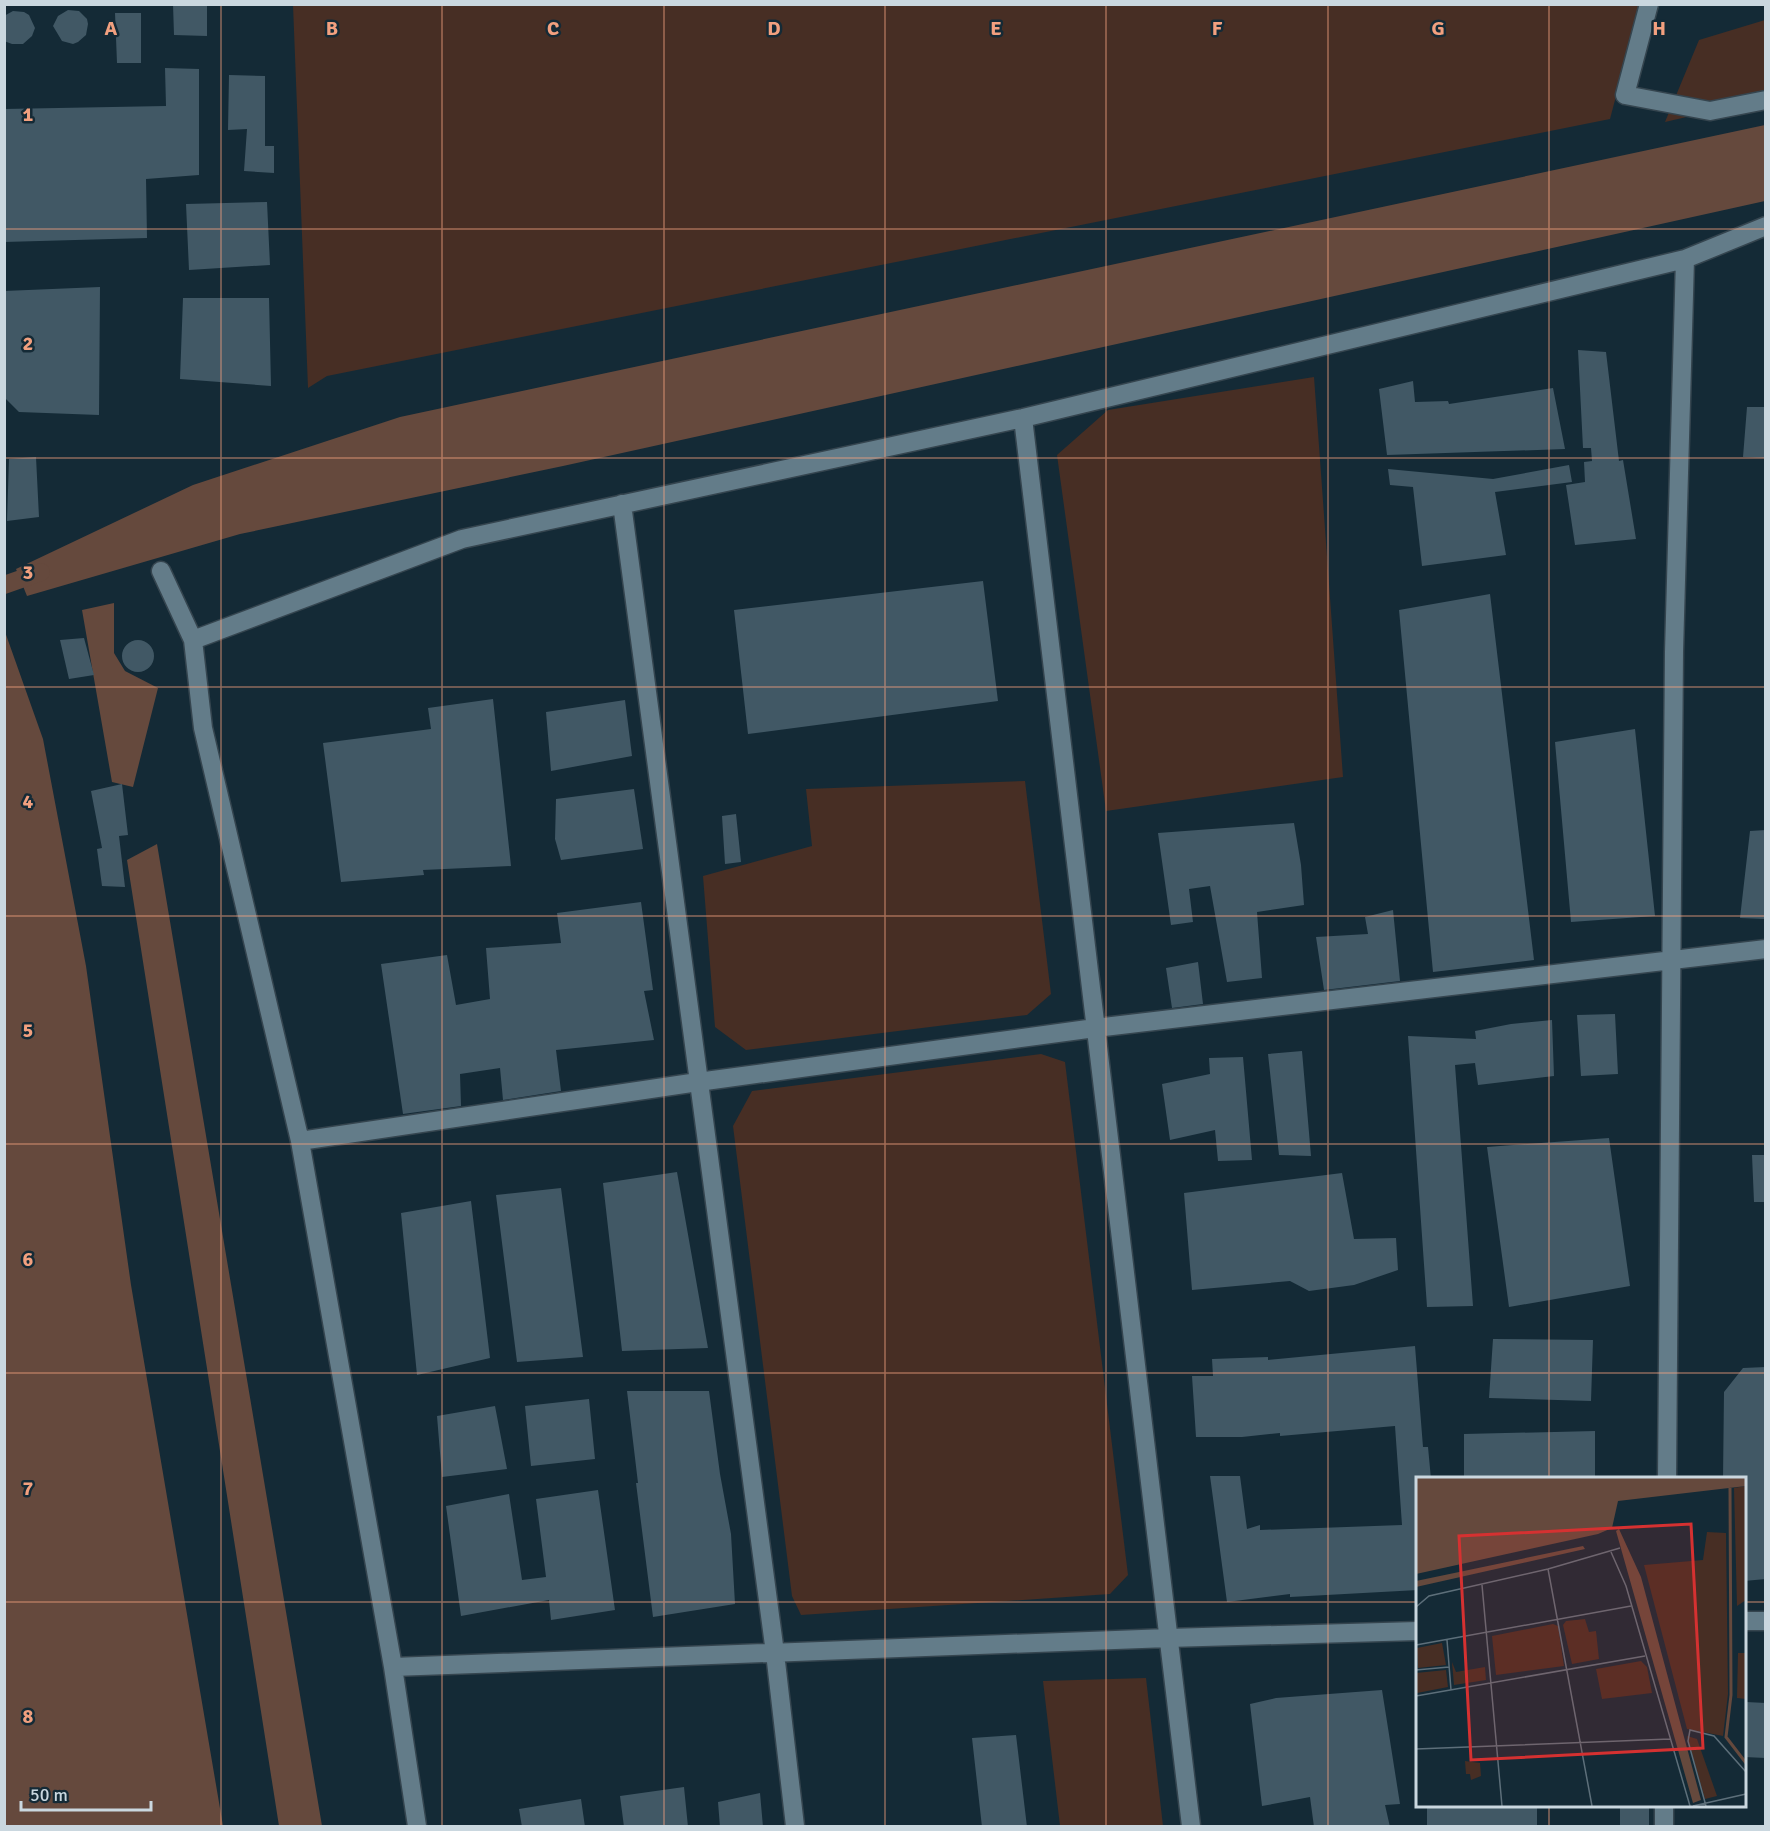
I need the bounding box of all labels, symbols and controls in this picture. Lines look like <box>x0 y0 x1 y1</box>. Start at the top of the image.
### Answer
text: A <box>105 16 118 41</box>
text: B <box>326 16 338 41</box>
text: C <box>547 16 559 41</box>
text: D <box>767 16 781 41</box>
text: E <box>990 16 1002 41</box>
text: F <box>1212 16 1223 41</box>
text: G <box>1431 16 1445 41</box>
text: H <box>1652 16 1666 41</box>
text: 1 <box>23 102 34 127</box>
text: 2 <box>23 331 33 356</box>
text: 3 <box>23 560 33 585</box>
text: 4 <box>23 789 34 814</box>
text: 5 <box>23 1018 33 1043</box>
text: 6 <box>23 1247 34 1272</box>
text: 7 <box>23 1476 34 1501</box>
inset map <box>1416 1477 1746 1807</box>
text: 8 <box>23 1704 34 1729</box>
scale bar <box>21 1774 152 1812</box>
text: 50 m <box>30 1784 68 1806</box>

